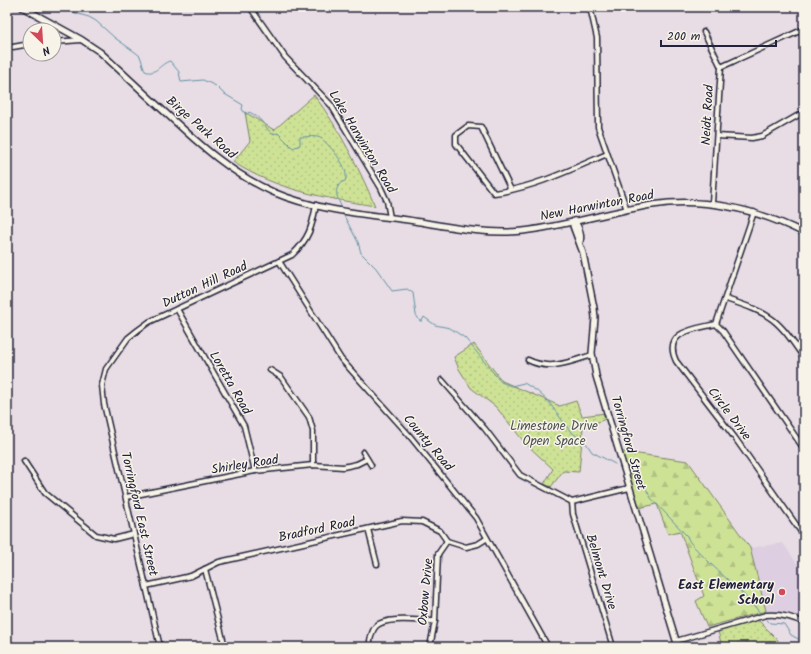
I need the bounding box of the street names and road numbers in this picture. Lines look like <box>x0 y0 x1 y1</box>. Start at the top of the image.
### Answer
street label: Neidt Road <box>696 84 720 146</box>
street label: Lake Harwinton Road <box>323 86 401 198</box>
street label: Birge Park Road <box>161 91 241 165</box>
street label: New Harwinton Road <box>538 185 656 227</box>
street label: Dutton Hill Road <box>159 256 252 314</box>
street label: Loretta Road <box>203 347 257 419</box>
street label: Circle Drive <box>702 383 756 445</box>
street label: Torringford Street <box>604 393 652 494</box>
street label: County Road <box>398 410 459 477</box>
street label: Shirley Road <box>210 449 281 481</box>
street label: Torringford East Street <box>114 450 164 579</box>
street label: Bradford Road <box>277 512 358 548</box>
street label: Belmont Drive <box>580 532 622 612</box>
street label: Oxbow Drive <box>413 557 439 626</box>

